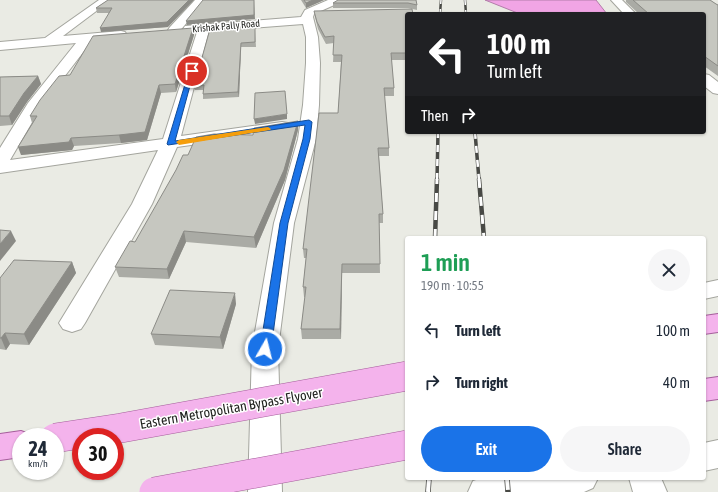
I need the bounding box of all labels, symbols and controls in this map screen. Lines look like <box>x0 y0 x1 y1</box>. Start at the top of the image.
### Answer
street label: Krishak Pally Road <box>192 18 261 34</box>
icon: left <box>421 28 473 80</box>
text: 100 m <box>487 28 550 60</box>
pin <box>175 54 209 88</box>
icon: arrive <box>181 60 203 82</box>
text: Turn left <box>487 61 542 82</box>
icon: right <box>457 104 479 126</box>
text: Then <box>421 107 449 124</box>
text: 1 min <box>421 249 470 276</box>
button: close <box>648 249 690 291</box>
text: 190 m · 10:55 <box>421 278 484 293</box>
icon: left <box>421 319 443 341</box>
text: Turn left <box>455 322 501 339</box>
text: 100 m <box>656 322 690 339</box>
position arrow <box>244 328 286 370</box>
icon: right <box>421 371 443 393</box>
text: Turn right <box>455 374 508 391</box>
text: 40 m <box>663 374 690 391</box>
street label: Eastern Metropolitan Bypass Flyover <box>138 384 324 432</box>
button: Exit <box>421 426 552 472</box>
button: Share <box>560 426 690 472</box>
speed limit sign: 30 <box>72 428 124 480</box>
text: 24 <box>29 437 47 460</box>
text: km/h <box>28 458 48 469</box>

